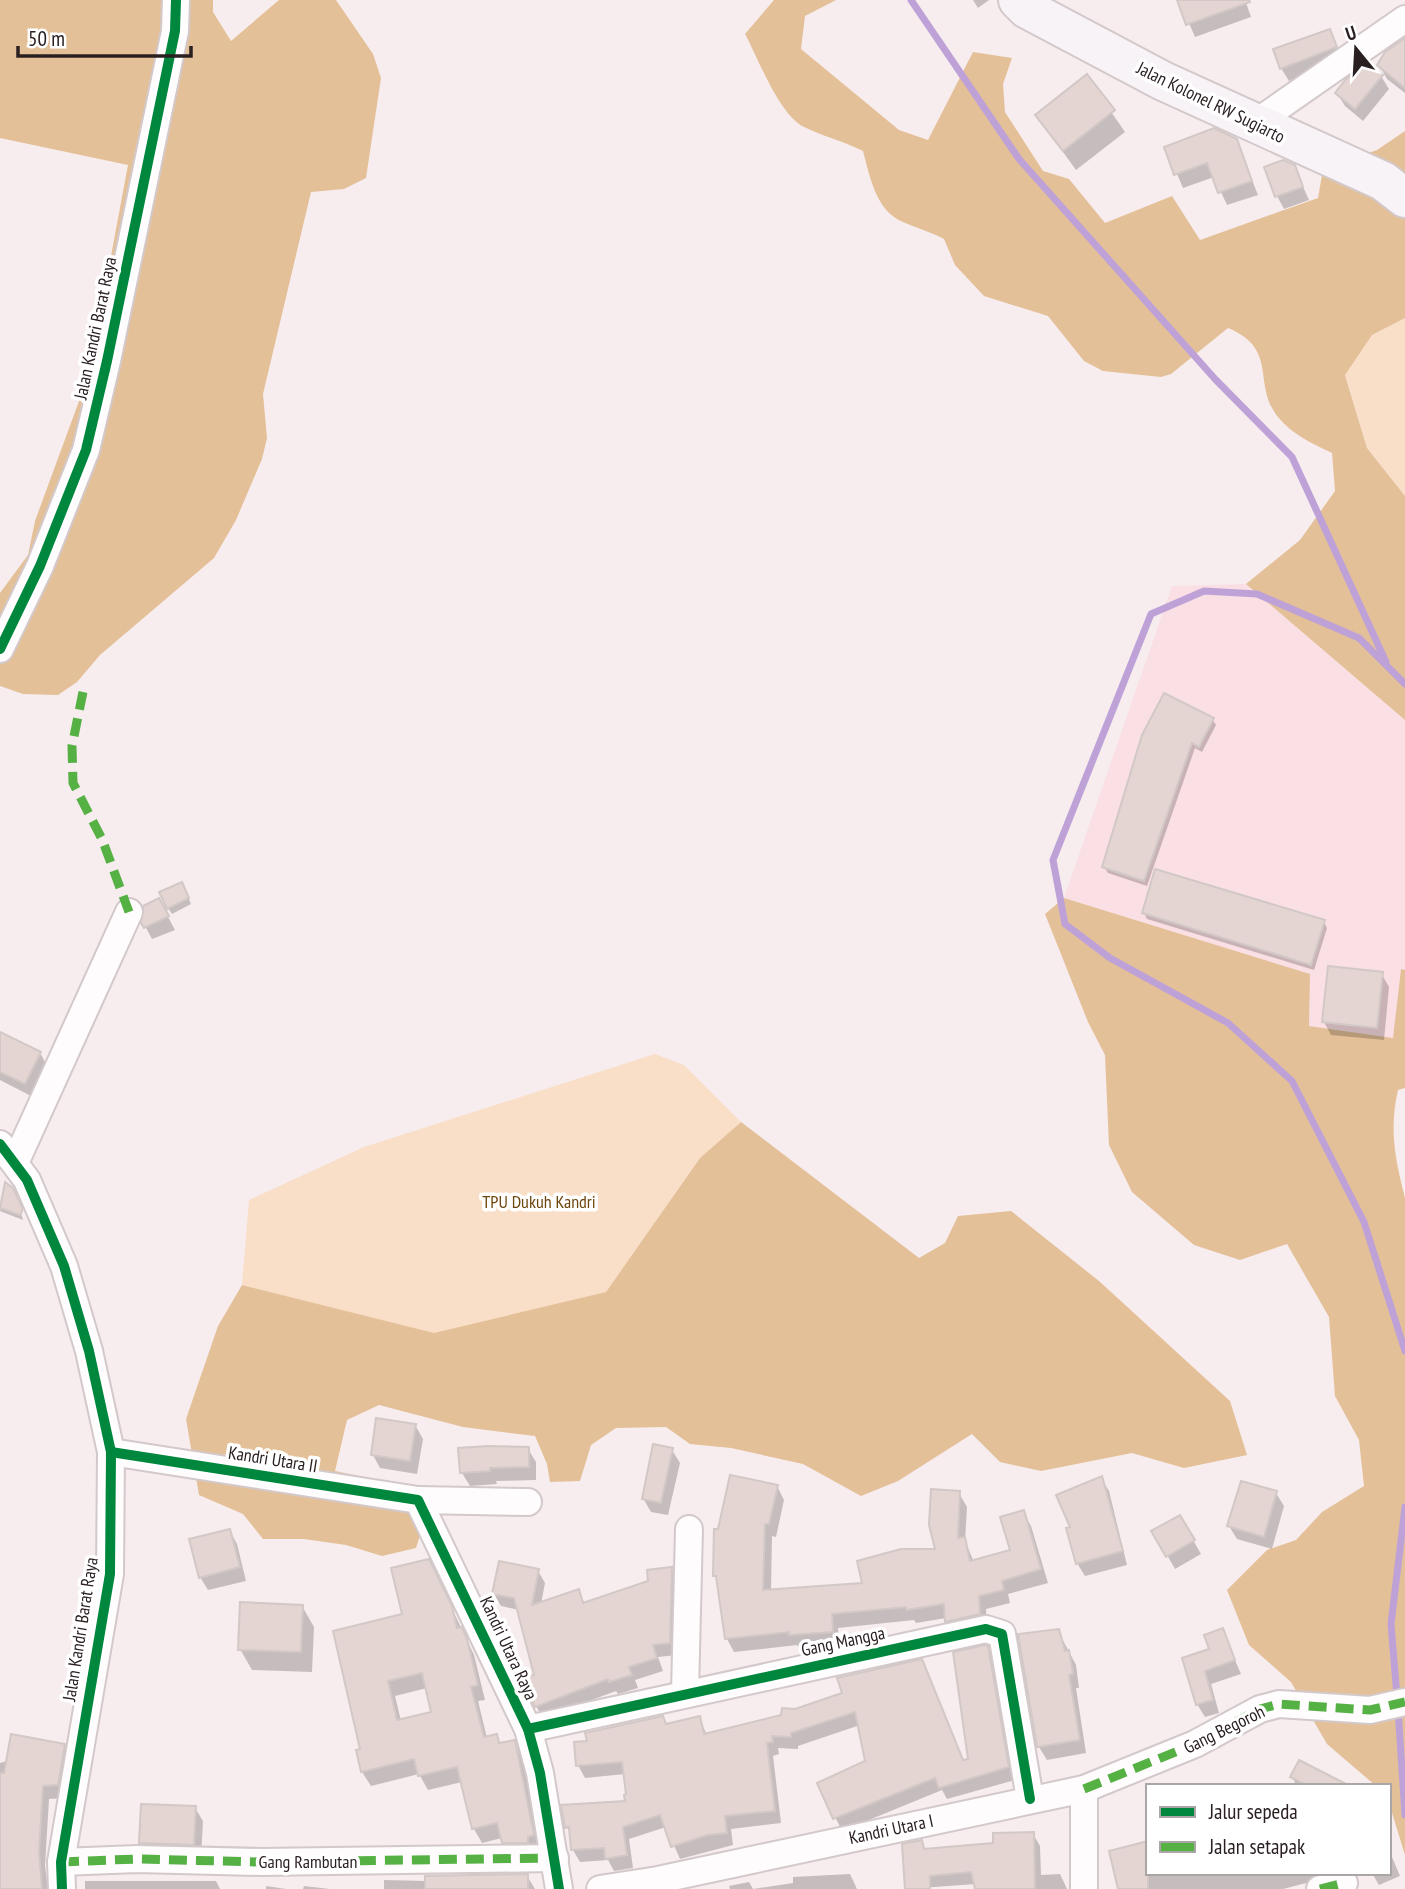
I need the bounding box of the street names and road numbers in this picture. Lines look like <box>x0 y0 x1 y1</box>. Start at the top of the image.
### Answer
street label: Jalan Kolonel RW Sugiarto <box>1132 56 1289 148</box>
street label: Jalan Kandri Barat Raya <box>68 255 121 402</box>
street label: Kandri Utara II <box>227 1441 319 1477</box>
street label: Jalan Kandri Barat Raya <box>57 1556 103 1703</box>
street label: Kandri Utara Raya <box>475 1593 543 1703</box>
street label: Gang Mangga <box>799 1621 887 1661</box>
street label: Gang Begoroh <box>1180 1699 1268 1759</box>
street label: Kandri Utara I <box>847 1809 935 1849</box>
street label: Gang Rambutan <box>259 1850 357 1873</box>

